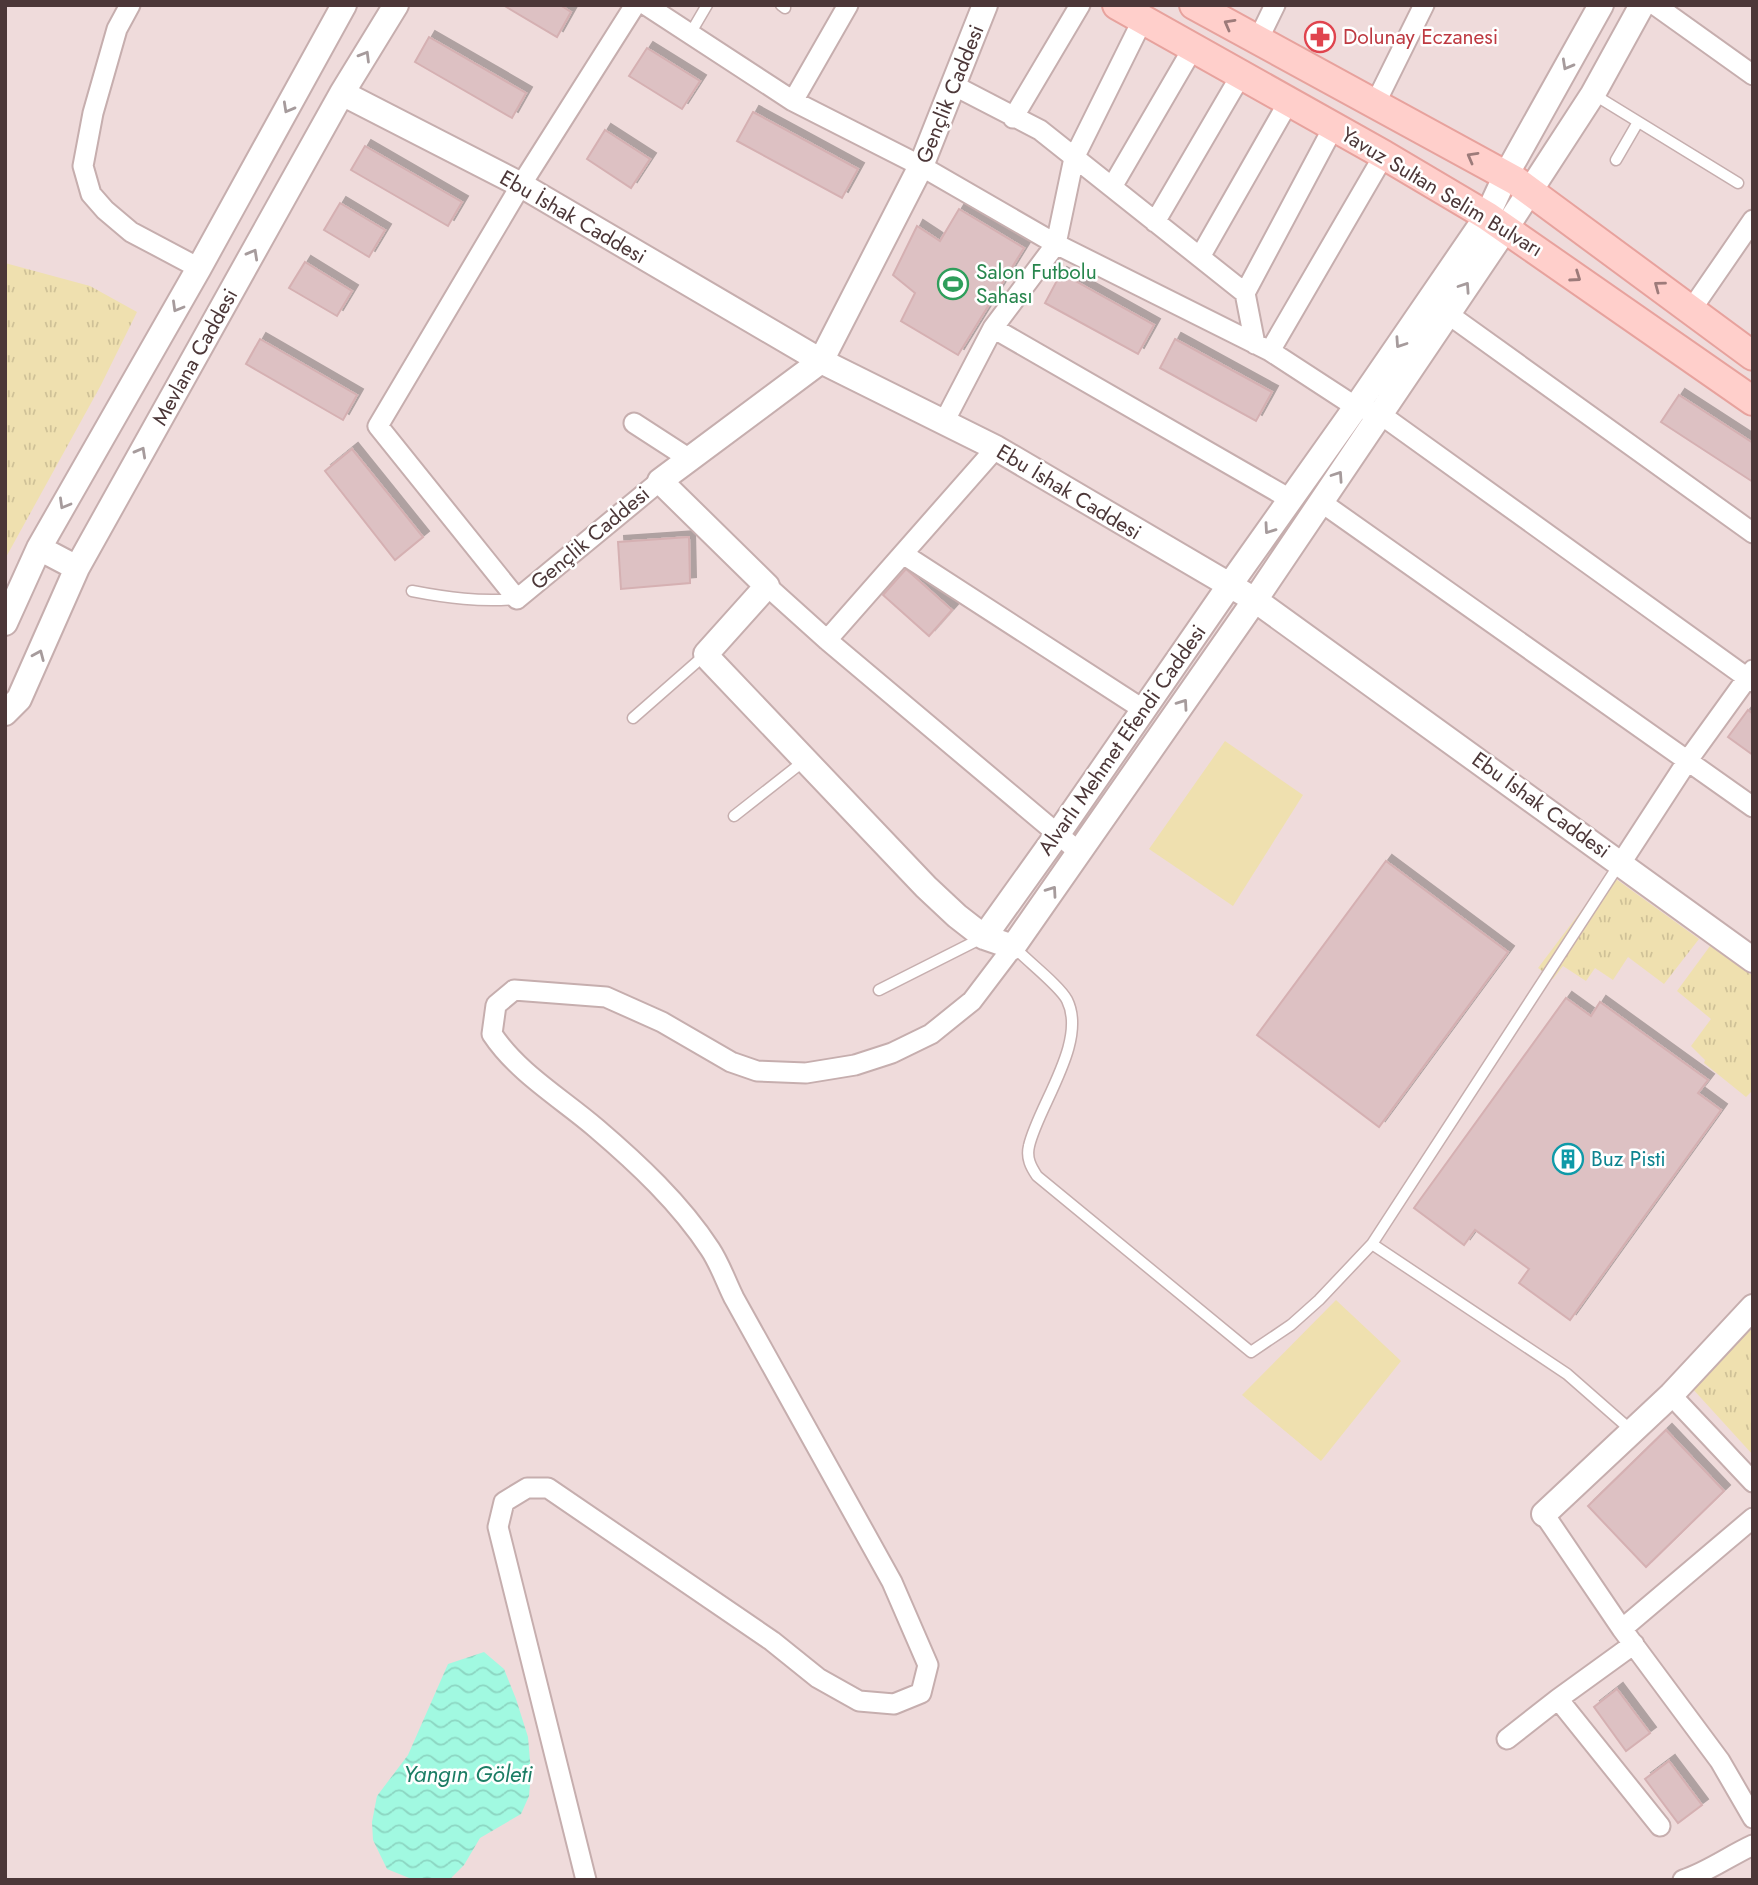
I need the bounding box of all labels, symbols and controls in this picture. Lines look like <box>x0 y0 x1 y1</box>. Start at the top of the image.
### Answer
one-way arrow <box>1224 19 1236 32</box>
street label: Gençlik Caddesi <box>909 20 991 168</box>
pharmacy icon: Dolunay Eczanesi <box>1303 20 1337 54</box>
place label: Dolunay Eczanesi <box>1343 22 1498 52</box>
one-way arrow <box>357 50 370 63</box>
one-way arrow <box>1562 58 1576 70</box>
one-way arrow <box>283 101 296 114</box>
street label: Yavuz Sultan Selim Bulvarı <box>1335 120 1549 264</box>
one-way arrow <box>1466 152 1479 165</box>
street label: Ebu İshak Caddesi <box>494 163 652 271</box>
one-way arrow <box>245 248 258 261</box>
place label: Salon Futbolu Sahası <box>976 257 1097 311</box>
sports icon: Salon Futbolu Sahası <box>936 267 970 301</box>
one-way arrow <box>1568 269 1581 281</box>
one-way arrow <box>1457 282 1470 295</box>
one-way arrow <box>1654 282 1666 294</box>
street label: Mevlana Caddesi <box>145 283 245 431</box>
one-way arrow <box>172 299 185 312</box>
one-way arrow <box>1396 335 1408 348</box>
street label: Ebu İshak Caddesi <box>991 437 1147 547</box>
one-way arrow <box>133 447 146 459</box>
one-way arrow <box>1330 471 1343 484</box>
street label: Gençlik Caddesi <box>524 479 656 597</box>
one-way arrow <box>59 497 72 510</box>
one-way arrow <box>1265 521 1277 534</box>
street label: Alvarlı Mehmet Efendi Caddesi <box>1031 619 1213 861</box>
one-way arrow <box>30 649 44 661</box>
one-way arrow <box>1174 699 1187 712</box>
street label: Ebu İshak Caddesi <box>1466 745 1616 865</box>
one-way arrow <box>1044 886 1056 899</box>
building icon: Buz Pisti <box>1551 1142 1585 1176</box>
place label: Buz Pisti <box>1591 1144 1666 1174</box>
water label: Yangın Göleti <box>403 1757 534 1791</box>

